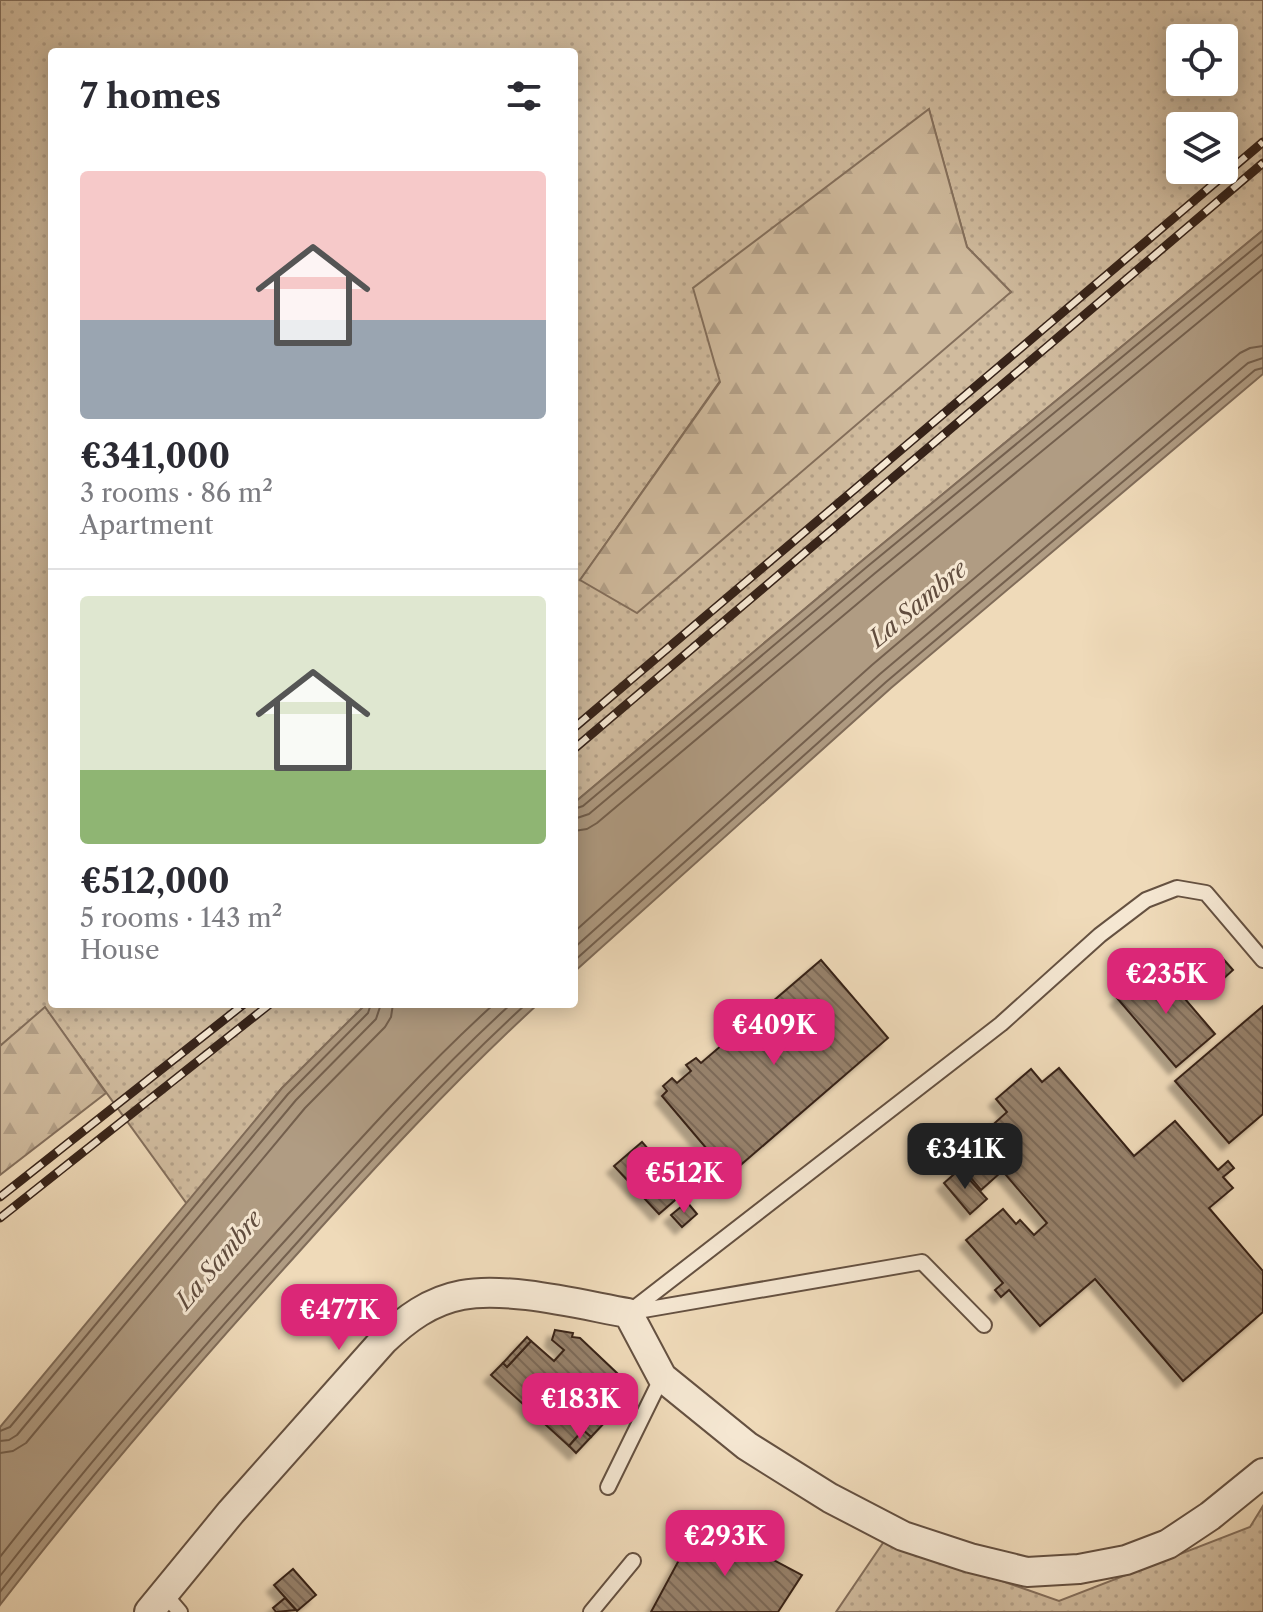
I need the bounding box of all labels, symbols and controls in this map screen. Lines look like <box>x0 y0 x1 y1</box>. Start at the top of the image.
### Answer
map controls <box>1166 24 1238 184</box>
button: locate <box>1166 24 1238 96</box>
icon: filters <box>502 74 546 118</box>
text: 7 homes <box>80 75 221 117</box>
button: layers <box>1166 112 1238 184</box>
icon: home <box>241 223 385 367</box>
text: €341,000 <box>80 435 230 477</box>
text: 3 rooms · 86 m² <box>80 477 273 509</box>
text: Apartment <box>80 509 213 541</box>
water label: La Sambre <box>861 553 974 654</box>
icon: home <box>241 648 385 792</box>
text: €512,000 <box>80 860 230 902</box>
text: 5 rooms · 143 m² <box>80 902 282 934</box>
text: House <box>80 934 160 966</box>
pin: €235K <box>1110 948 1222 1016</box>
text: €235K <box>1125 958 1207 990</box>
pin: €409K <box>718 999 830 1067</box>
text: €409K <box>732 1009 816 1041</box>
pin: €341K <box>909 1123 1021 1191</box>
text: €341K <box>925 1133 1005 1165</box>
pin: €512K <box>628 1147 740 1215</box>
text: €512K <box>645 1157 723 1189</box>
water label: La Sambre <box>168 1204 269 1316</box>
pin: €477K <box>283 1284 395 1352</box>
text: €477K <box>299 1294 379 1326</box>
pin: €183K <box>524 1373 636 1441</box>
text: €183K <box>540 1383 620 1415</box>
pin: €293K <box>669 1510 781 1578</box>
text: €293K <box>684 1520 766 1552</box>

